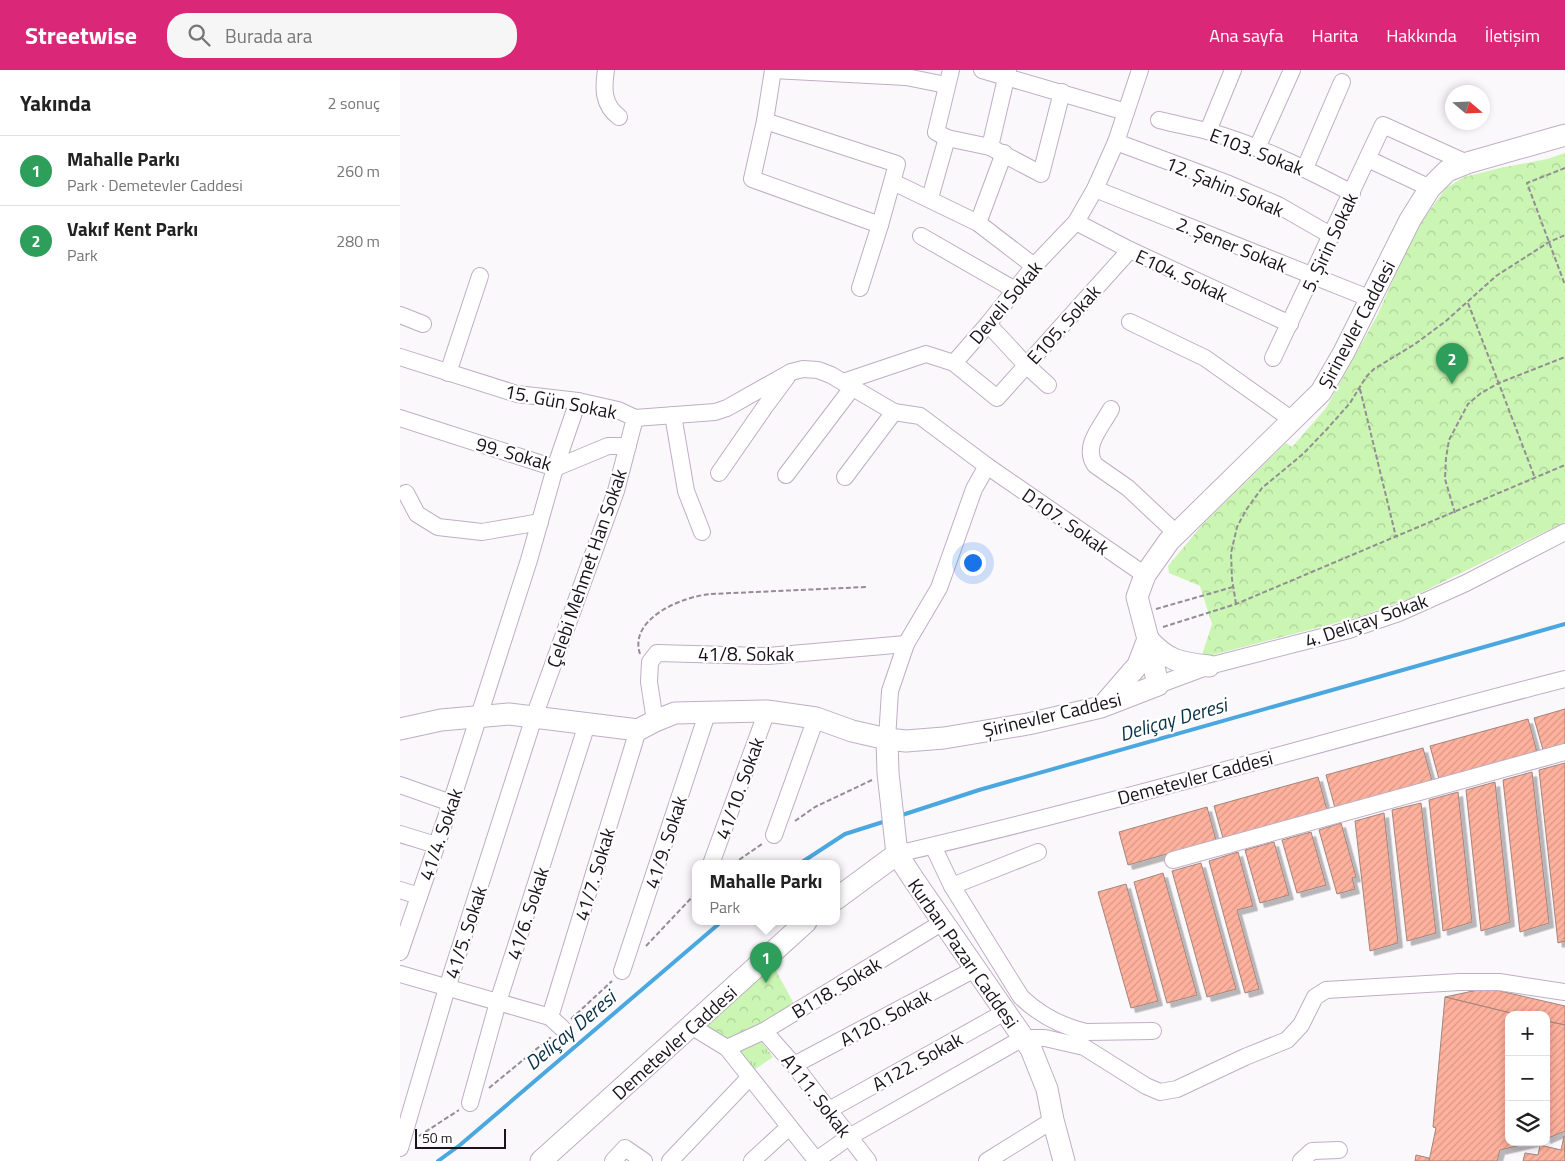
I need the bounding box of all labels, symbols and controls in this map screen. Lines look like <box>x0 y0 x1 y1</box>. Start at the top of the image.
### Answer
search box <box>167 13 517 58</box>
text: Streetwise <box>25 17 137 53</box>
icon: search <box>185 21 213 49</box>
text: Burada ara <box>225 21 312 50</box>
text: Ana sayfa <box>1209 22 1284 49</box>
text: Harita <box>1312 22 1358 49</box>
text: Hakkında <box>1386 22 1457 49</box>
text: İletişim <box>1485 22 1540 49</box>
north arrow <box>1445 85 1490 130</box>
text: Yakında <box>20 87 91 119</box>
text: 2 sonuç <box>328 91 380 115</box>
street label: E103. Sokak <box>1206 120 1308 182</box>
text: Mahalle Parkı <box>67 144 180 173</box>
street label: 12. Şahin Sokak <box>1161 148 1289 224</box>
text: 1 <box>32 159 40 183</box>
text: 260 m <box>336 159 380 183</box>
text: Park · Demetevler Caddesi <box>67 173 243 197</box>
street label: 5. Şirin Sokak <box>1293 188 1365 296</box>
street label: 2. Şener Sokak <box>1172 209 1292 279</box>
text: Vakıf Kent Parkı <box>67 214 198 243</box>
text: 2 <box>32 229 40 253</box>
text: 280 m <box>336 229 380 253</box>
street label: E104. Sokak <box>1131 241 1233 309</box>
text: Park <box>67 243 98 267</box>
street label: Develi Sokak <box>961 254 1049 350</box>
street label: Şirinevler Caddesi <box>1310 255 1402 393</box>
street label: E105. Sokak <box>1019 278 1107 370</box>
pin: 2 <box>1436 343 1468 384</box>
street label: 15. Gün Sokak <box>502 376 620 426</box>
street label: 99. Sokak <box>473 428 555 478</box>
street label: Çelebi Mehmet Han Sokak <box>538 465 634 671</box>
street label: D107. Sokak <box>1017 480 1115 562</box>
your location <box>960 550 986 576</box>
street label: 4. Deliçay Sokak <box>1301 585 1431 655</box>
street label: 41/8. Sokak <box>698 639 794 668</box>
street label: Şirinevler Caddesi <box>980 684 1124 744</box>
water label: Deliçay Deresi <box>1116 688 1233 749</box>
street label: 41/10. Sokak <box>707 733 771 843</box>
street label: Demetevler Caddesi <box>1114 742 1276 812</box>
street label: 41/4. Sokak <box>411 784 469 884</box>
street label: 41/9. Sokak <box>636 792 694 892</box>
street label: 41/7. Sokak <box>566 824 622 924</box>
popup <box>692 860 840 925</box>
street label: 41/6. Sokak <box>498 863 556 963</box>
text: Mahalle Parkı <box>710 866 822 895</box>
street label: Kurban Pazarı Caddesi <box>901 872 1027 1034</box>
street label: 41/5. Sokak <box>436 882 494 982</box>
text: Park <box>710 895 740 919</box>
pin: 1 <box>750 942 782 983</box>
street label: B118. Sokak <box>786 949 886 1025</box>
street label: Demetevler Caddesi <box>605 978 743 1106</box>
water label: Deliçay Deresi <box>518 981 625 1077</box>
street label: A120. Sokak <box>834 981 936 1053</box>
map controls <box>1505 1011 1550 1146</box>
button: + <box>1505 1011 1550 1056</box>
street label: A122. Sokak <box>866 1024 968 1098</box>
street label: A111. Sokak <box>775 1047 859 1143</box>
button: − <box>1505 1056 1550 1101</box>
button: layers <box>1505 1101 1550 1146</box>
scale bar <box>415 1126 506 1149</box>
text: 50 m <box>422 1127 452 1148</box>

